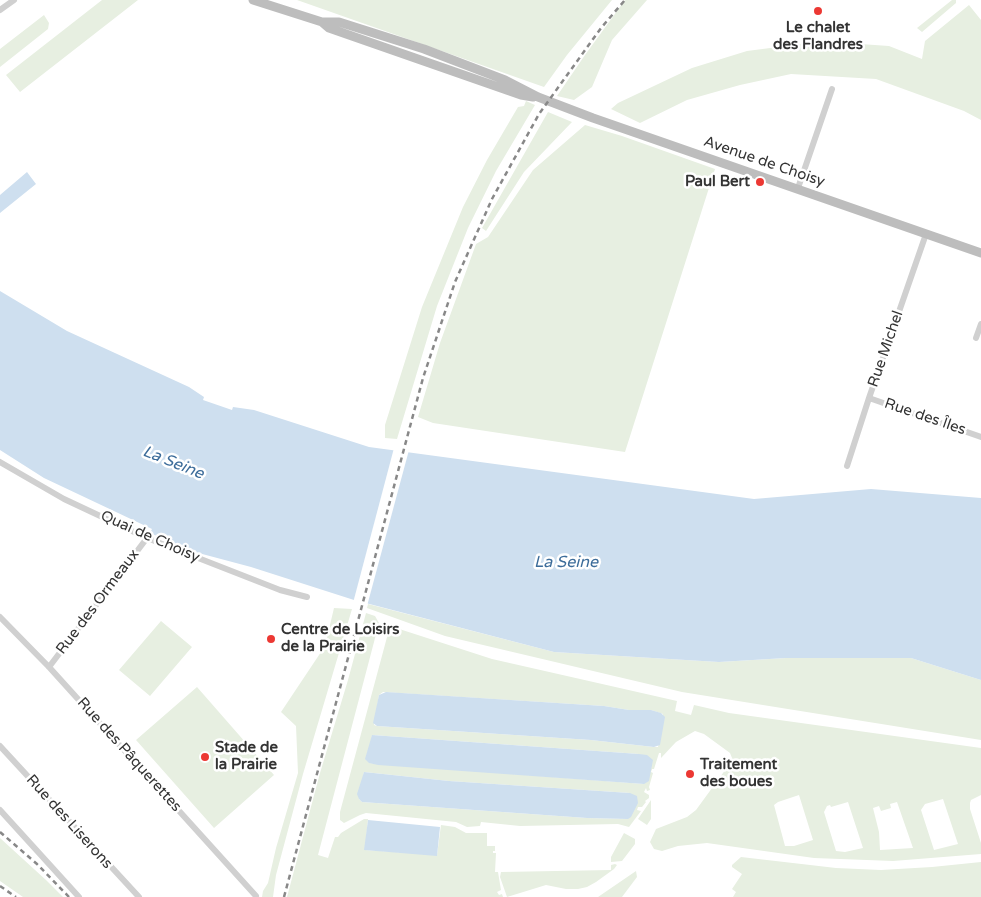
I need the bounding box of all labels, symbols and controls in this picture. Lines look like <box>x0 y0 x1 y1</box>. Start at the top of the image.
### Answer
marker: Le chalet des Flandres <box>812 5 824 17</box>
place label: Le chalet des Flandres <box>773 19 863 54</box>
street label: Avenue de Choisy <box>701 133 827 191</box>
place label: Paul Bert <box>685 173 750 191</box>
marker: Paul Bert <box>754 176 766 188</box>
street label: Rue Michel <box>865 308 907 390</box>
street label: Rue des Îles <box>882 395 968 439</box>
water label: La Seine <box>140 442 206 484</box>
street label: Quai de Choisy <box>98 507 202 567</box>
street label: Rue des Ormeaux <box>53 546 143 658</box>
water label: La Seine <box>534 553 598 573</box>
place label: Centre de Loisirs de la Prairie <box>281 621 399 656</box>
marker: Centre de Loisirs de la Prairie <box>265 633 277 645</box>
street label: Rue des Pâquerettes <box>73 694 185 816</box>
place label: Stade de la Prairie <box>215 739 278 774</box>
marker: Stade de la Prairie <box>199 751 211 763</box>
place label: Traitement des boues <box>700 756 777 791</box>
marker: Traitement des boues <box>684 768 696 780</box>
street label: Rue des Liserons <box>22 771 116 873</box>

